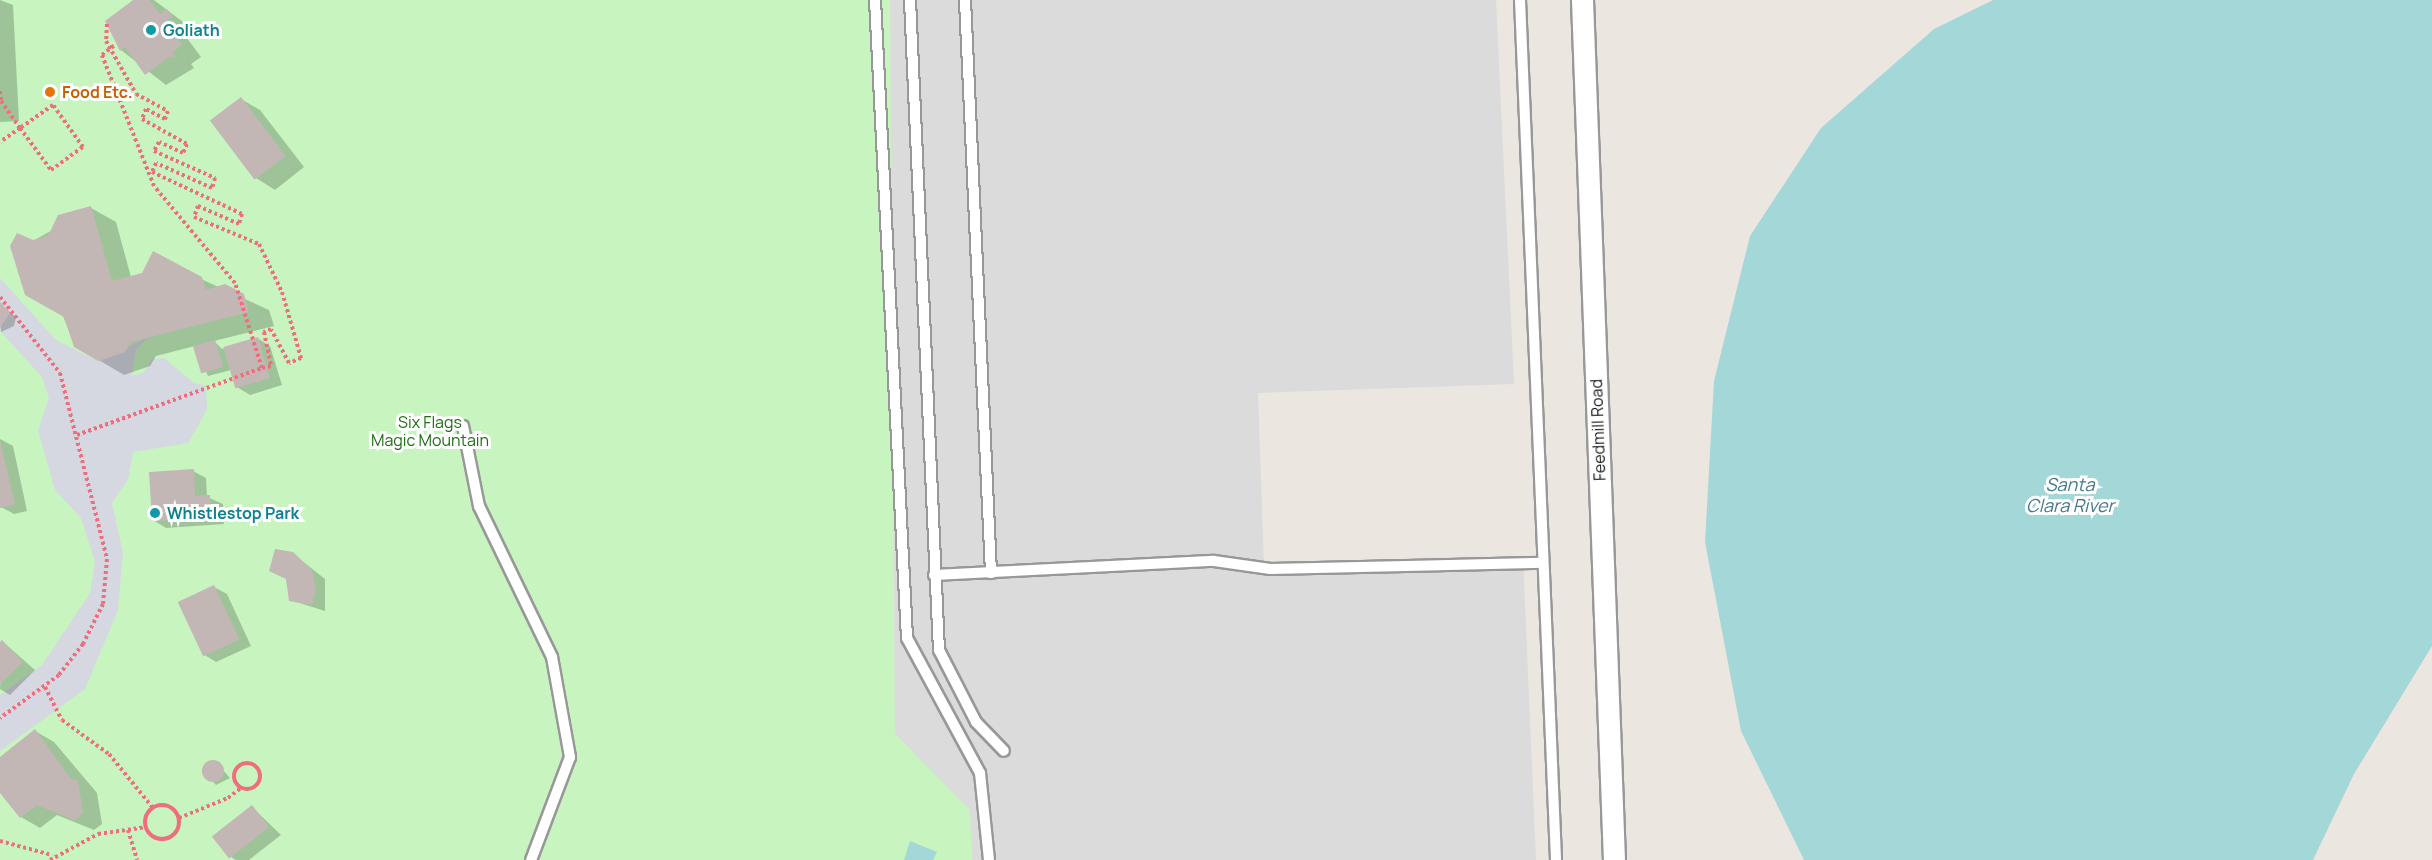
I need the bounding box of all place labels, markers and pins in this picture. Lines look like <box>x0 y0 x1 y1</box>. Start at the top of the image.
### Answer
place label: Goliath <box>163 20 220 40</box>
marker: Goliath <box>144 23 158 37</box>
place label: Food Etc. <box>62 82 133 102</box>
marker: Food Etc. <box>43 85 57 99</box>
place label: Whistlestop Park <box>167 503 299 523</box>
marker: Whistlestop Park <box>148 506 162 520</box>

